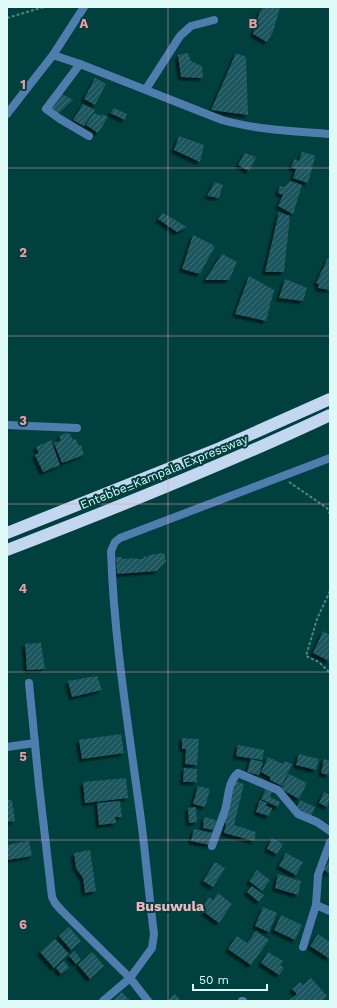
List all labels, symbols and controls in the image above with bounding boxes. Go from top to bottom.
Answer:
text: A [80,16,89,31]
text: B [249,16,258,31]
text: 1 [20,77,26,92]
text: 2 [19,245,27,260]
text: 3 [19,413,27,428]
street label: Entebbe–Kampala Expressway [78,432,251,512]
text: 4 [19,581,28,596]
text: 5 [19,749,27,764]
district label: Busuwula [136,898,205,914]
text: 6 [19,917,27,932]
scale bar [193,966,267,992]
text: 50 m [199,973,229,987]

